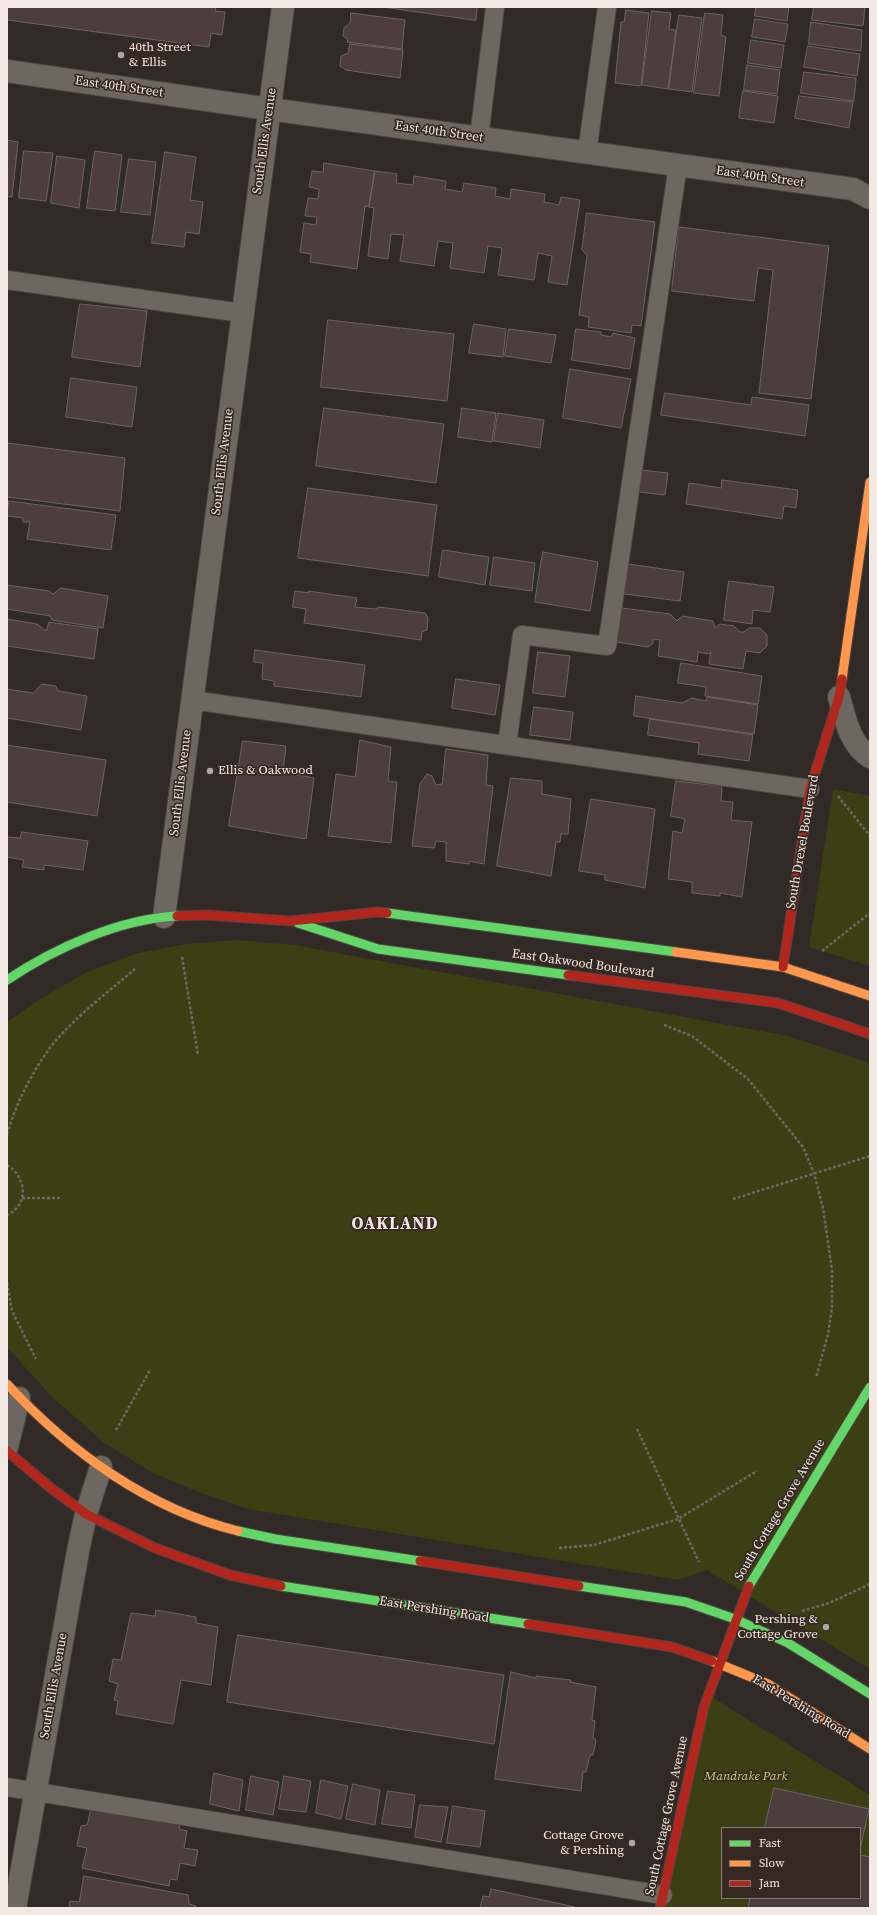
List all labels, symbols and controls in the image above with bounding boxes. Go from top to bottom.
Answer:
place label: 40th Street & Ellis [129,40,191,71]
marker: 40th Street & Ellis [116,50,126,60]
street label: East 40th Street [74,73,164,101]
street label: South Ellis Avenue [250,87,280,195]
street label: East 40th Street [394,118,484,146]
street label: East 40th Street [715,163,805,191]
street label: South Ellis Avenue [209,408,237,516]
street label: South Ellis Avenue [167,729,195,837]
place label: Ellis & Oakwood [218,763,313,779]
marker: Ellis & Oakwood [205,766,215,776]
street label: South Drexel Boulevard [783,774,823,910]
street label: East Oakwood Boulevard [511,946,655,982]
district label: OAKLAND [352,1215,438,1235]
street label: South Cottage Grove Avenue [731,1436,829,1584]
street label: East Pershing Road [378,1594,490,1626]
place label: Pershing & Cottage Grove [737,1612,818,1643]
marker: Pershing & Cottage Grove [821,1622,831,1632]
street label: South Ellis Avenue [37,1632,71,1740]
street label: East Pershing Road [749,1672,853,1742]
street label: South Cottage Grove Avenue [642,1735,692,1897]
park label: Mandrake Park [704,1769,788,1785]
legend [721,1827,861,1899]
place label: Cottage Grove & Pershing [543,1828,624,1859]
text: Fast [759,1835,781,1851]
marker: Cottage Grove & Pershing [627,1838,637,1848]
text: Slow [759,1855,784,1871]
text: Jam [759,1875,780,1891]

